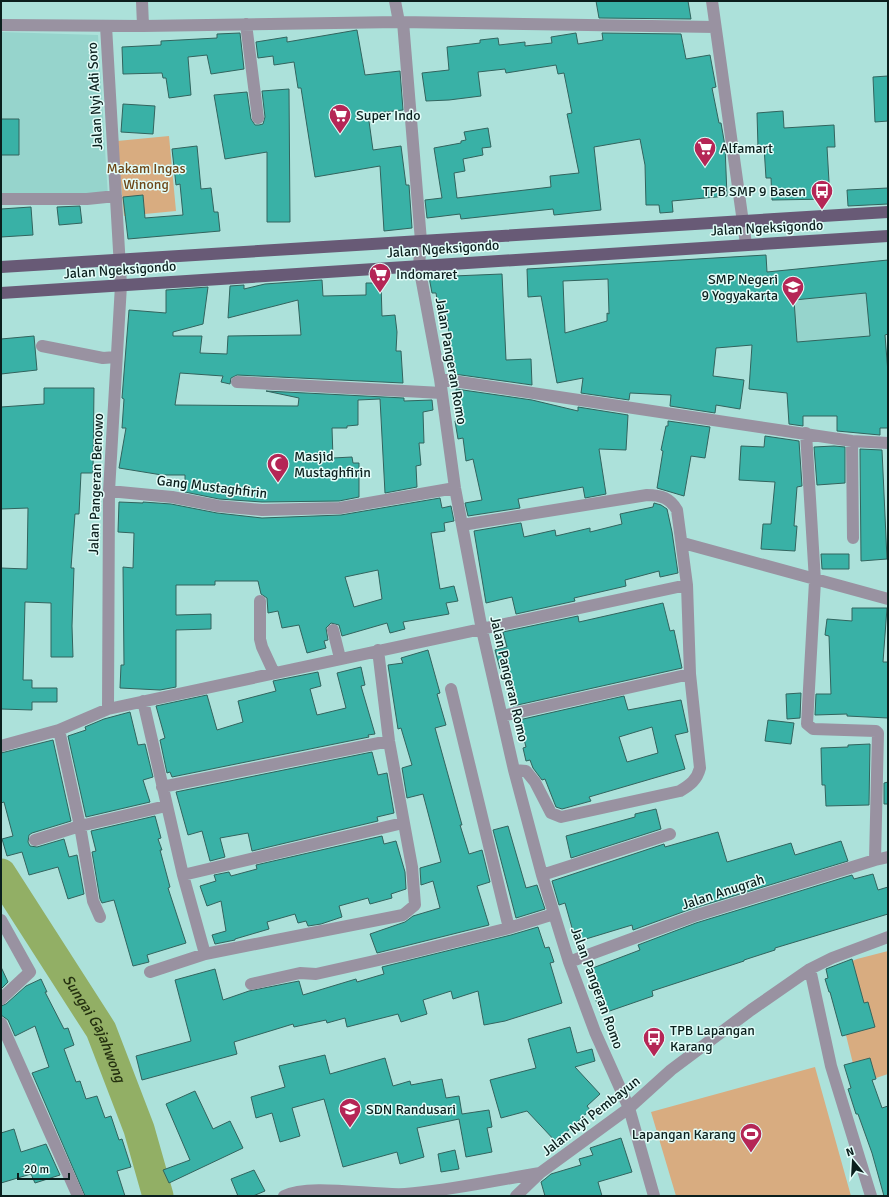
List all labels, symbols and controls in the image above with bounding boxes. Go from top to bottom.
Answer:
street label: Jalan Nyi Adi Soro [84,42,106,150]
supermarket icon: Super Indo [327,102,353,135]
place label: Super Indo [356,107,421,124]
supermarket icon: Alfamart [692,135,718,168]
place label: Alfamart [720,140,773,157]
park label: Makam Ingas Winong [106,160,186,193]
bus stop icon: TPB SMP 9 Basen [809,178,835,211]
place label: TPB SMP 9 Basen [703,183,806,200]
street label: Jalan Ngeksigondo [710,217,824,239]
street label: Jalan Ngeksigondo [386,237,500,261]
street label: Jalan Ngeksigondo [63,258,177,282]
supermarket icon: Indomaret [367,261,393,294]
place label: Indomaret [396,266,458,283]
place label: SMP Negeri 9 Yogyakarta [701,271,778,304]
school or university icon: SMP Negeri 9 Yogyakarta [780,274,806,307]
street label: Jalan Pangeran Romo [431,296,471,426]
street label: Jalan Pangeran Benowo [85,413,107,555]
place label: Masjid Mustaghfirin [294,448,371,481]
mosque icon: Masjid Mustaghfirin [265,451,291,484]
street label: Gang Mustaghfirin [156,472,268,502]
street label: Jalan Pangeran Romo [486,614,532,744]
street label: Jalan Anugrah [679,871,767,913]
street label: Jalan Pangeran Romo [567,925,627,1051]
water label: Sungai Gajahwong [59,971,130,1086]
place label: TPB Lapangan Karang [670,1022,755,1055]
bus stop icon: TPB Lapangan Karang [641,1025,667,1058]
street label: Jalan Nyi Pembayun [539,1072,643,1160]
school or university icon: SDN Randusari [337,1096,363,1129]
place label: SDN Randusari [366,1101,456,1118]
sports icon: Lapangan Karang [738,1121,764,1154]
place label: Lapangan Karang [632,1126,736,1143]
north arrow [833,1141,873,1181]
text: N [844,1145,856,1159]
scale bar [18,1155,69,1181]
text: 20 m [24,1162,49,1177]

